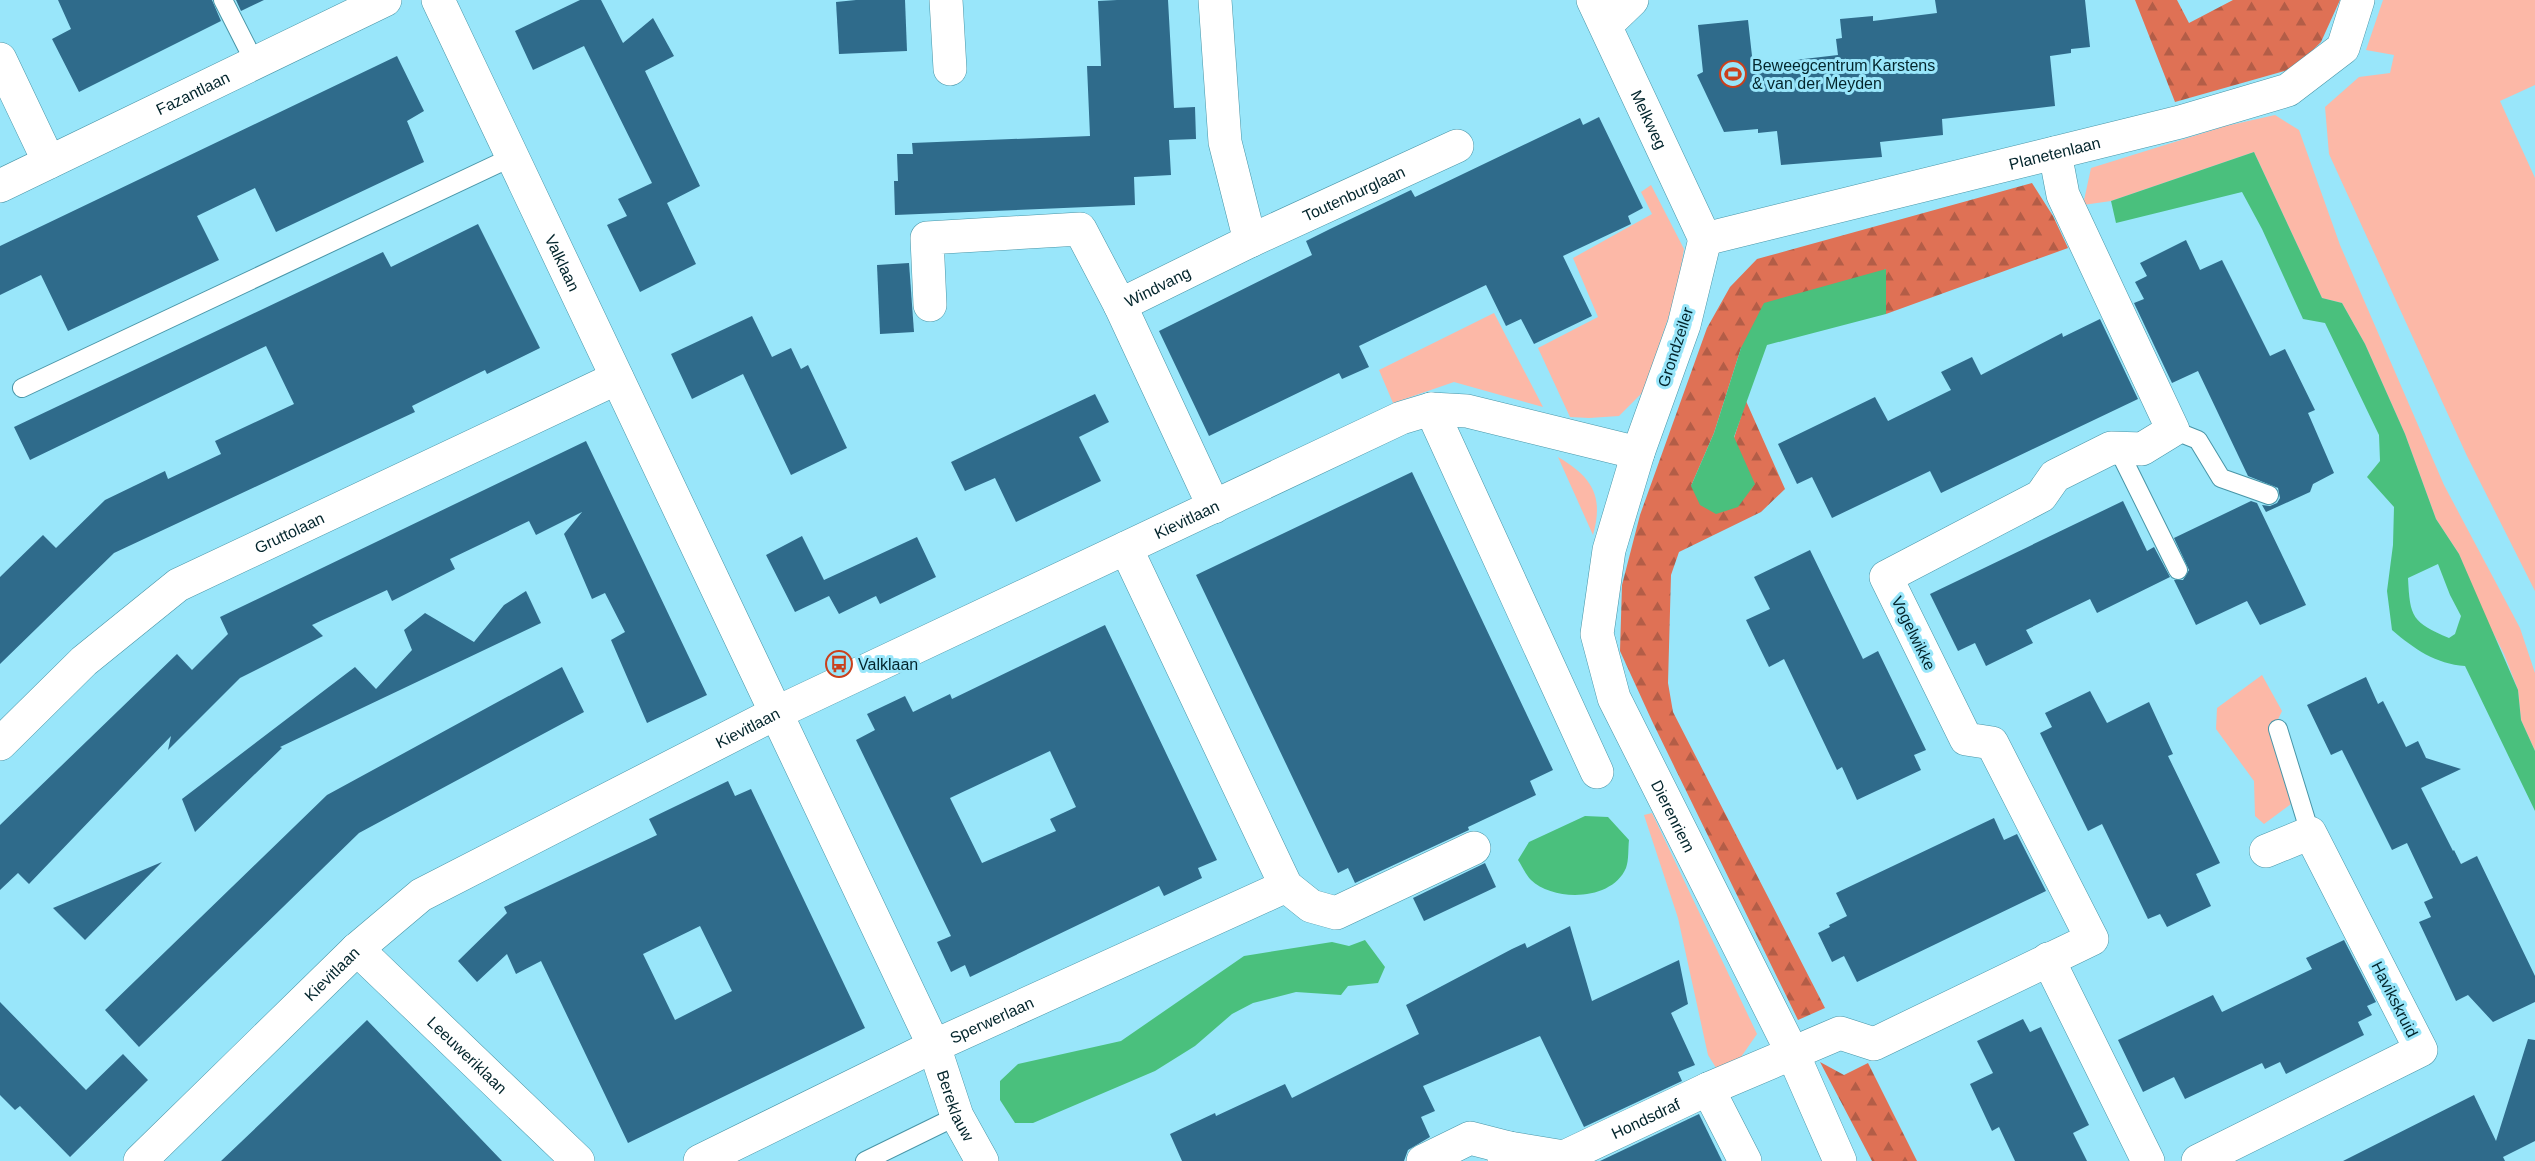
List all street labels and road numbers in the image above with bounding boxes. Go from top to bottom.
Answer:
street label: Fazantlaan [154,68,232,118]
street label: Melkweg [1627,88,1670,152]
street label: Planetenlaan [2007,134,2102,173]
street label: Toutenburglaan [1300,163,1408,225]
street label: Valklaan [542,232,583,294]
street label: Windvang [1122,264,1193,310]
street label: Grondzeiler [1655,305,1697,389]
street label: Kievitlaan [1152,497,1222,542]
street label: Gruttolaan [252,509,327,557]
street label: Vogelwikke [1888,594,1939,673]
street label: Kievitlaan [713,705,782,751]
street label: Dierenriem [1648,777,1698,855]
street label: Kievitlaan [301,944,363,1004]
street label: Havikskruid [2368,959,2421,1040]
street label: Sperwerlaan [947,994,1036,1047]
street label: Leeuweriklaan [424,1013,510,1097]
street label: Bereklauw [934,1068,977,1144]
street label: Hondsdraf [1609,1095,1683,1142]

